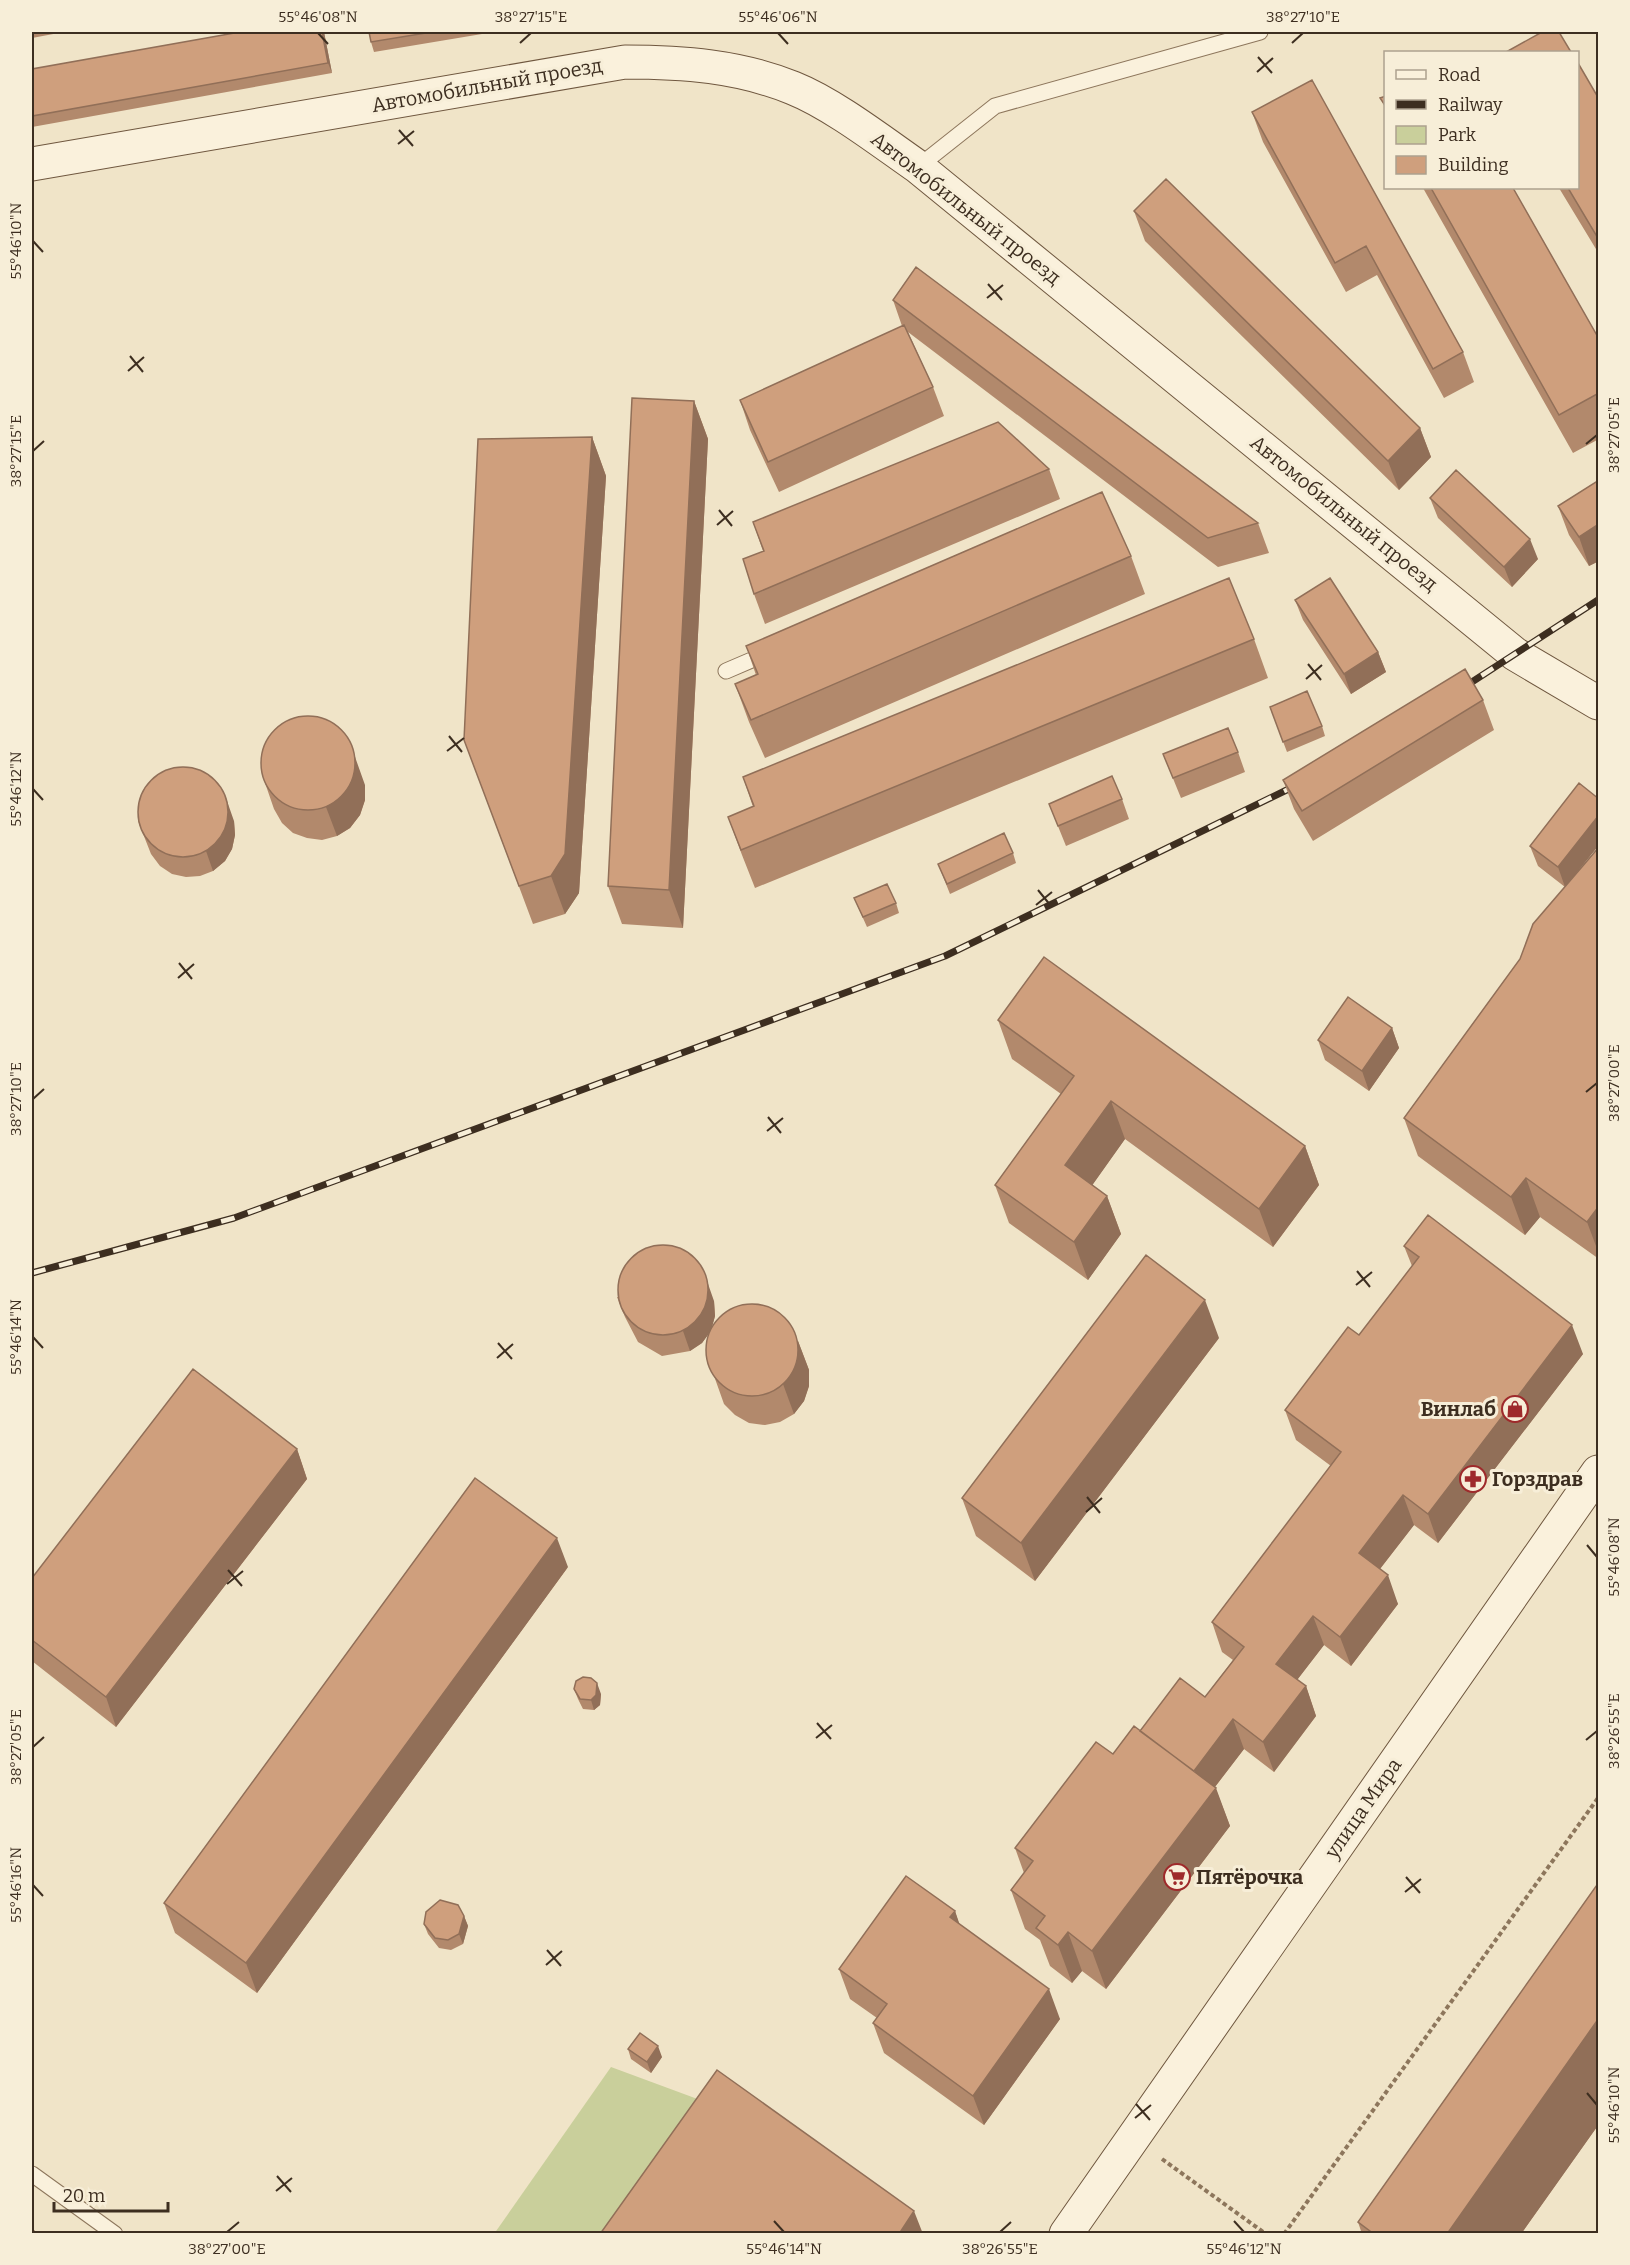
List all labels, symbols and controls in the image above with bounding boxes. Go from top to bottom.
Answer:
text: 55°46'08"N [278,8,358,26]
text: 38°27'15"E [495,8,567,26]
text: 55°46'06"N [738,8,818,26]
text: 38°27'10"E [1266,8,1340,26]
legend [1384,51,1579,189]
street label: Автомобильный проезд [370,53,604,117]
text: Road [1438,64,1481,86]
text: Railway [1438,94,1503,116]
text: Park [1438,124,1477,146]
street label: Автомобильный проезд [866,126,1066,290]
text: Building [1438,154,1509,176]
text: 55°46'10"N [7,202,25,279]
text: 38°27'05"E [1605,397,1623,473]
text: 38°27'15"E [7,415,25,487]
street label: Автомобильный проезд [1245,430,1443,596]
text: 55°46'12"N [7,751,25,827]
text: 38°27'00"E [1605,1044,1623,1122]
text: 38°27'10"E [7,1062,25,1136]
text: 55°46'14"N [7,1299,25,1375]
shop icon: Винлаб [1500,1394,1530,1424]
place label: Винлаб [1421,1397,1496,1421]
pharmacy icon: Горздрав [1458,1464,1488,1494]
place label: Горздрав [1492,1467,1583,1491]
text: 55°46'08"N [1605,1517,1623,1597]
text: 38°26'55"E [1605,1693,1623,1769]
text: 38°27'05"E [7,1709,25,1785]
street label: улица Мира [1319,1753,1406,1864]
text: 55°46'16"N [7,1847,25,1923]
supermarket icon: Пятёрочка [1162,1862,1192,1892]
place label: Пятёрочка [1196,1865,1303,1889]
text: 55°46'10"N [1605,2066,1623,2143]
scale bar [54,2175,168,2213]
text: 20 m [63,2185,105,2207]
text: 38°27'00"E [188,2240,266,2258]
text: 55°46'14"N [746,2240,822,2258]
text: 38°26'55"E [962,2240,1038,2258]
text: 55°46'12"N [1206,2240,1282,2258]

